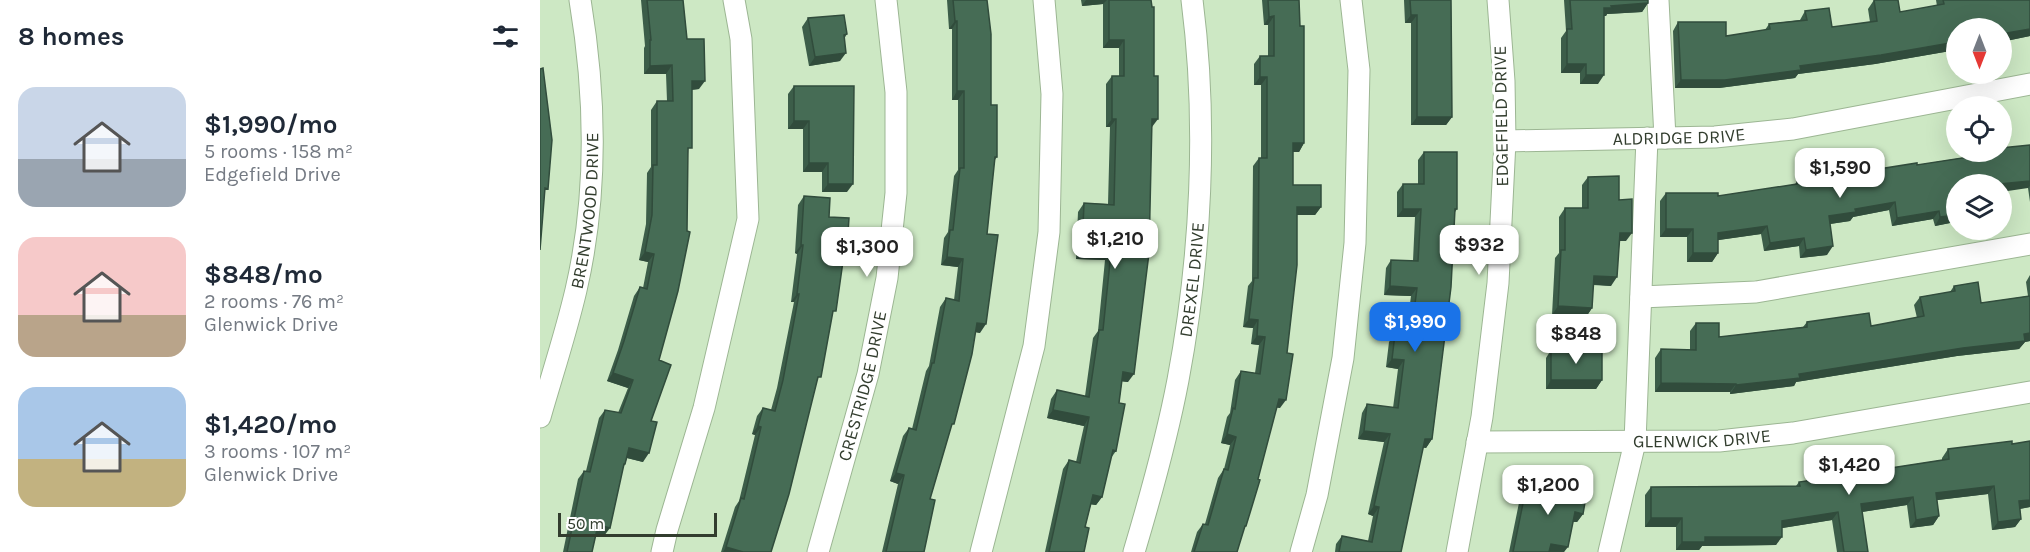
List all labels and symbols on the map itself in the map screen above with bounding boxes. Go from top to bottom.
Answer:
north arrow [1946,18,2012,84]
street label: EDGEFIELD DRIVE [1489,45,1513,187]
street label: ALDRIDGE DRIVE [1612,123,1746,150]
street label: BRENTWOOD DRIVE [566,132,603,291]
pin: $1,590 [1791,148,1889,199]
pin: $1,210 [1066,219,1164,270]
street label: DREXEL DRIVE [1174,221,1209,339]
pin: $932 [1443,225,1515,276]
pin: $1,300 [818,227,916,278]
pin: $1,990 [1366,302,1464,353]
street label: CRESTRIDGE DRIVE [833,309,891,464]
pin: $848 [1540,314,1612,365]
street label: GLENWICK DRIVE [1633,424,1772,452]
pin: $1,420 [1800,445,1898,496]
pin: $1,200 [1499,465,1597,516]
scale bar [558,510,717,538]

